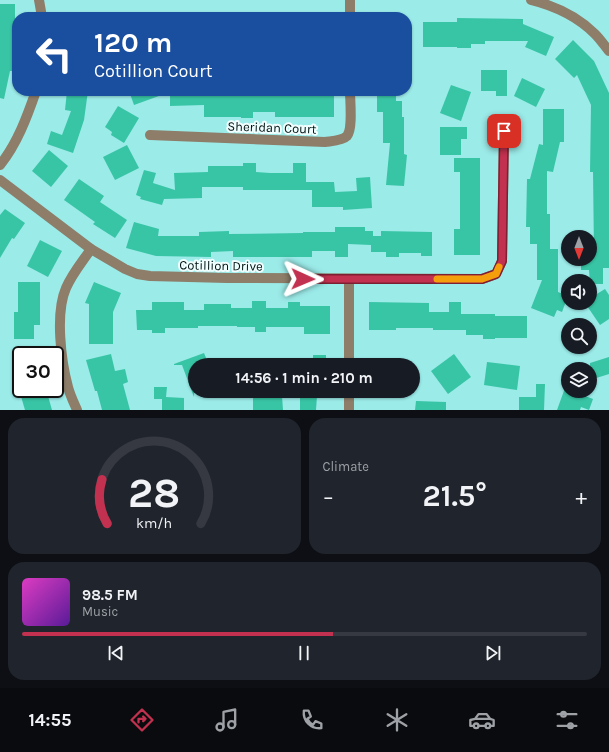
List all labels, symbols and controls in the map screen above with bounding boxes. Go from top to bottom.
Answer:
text: 120 m [94,26,172,59]
icon: left [28,28,80,80]
text: Cotillion Court [94,60,212,82]
pin [487,114,521,148]
street label: Sheridan Court [227,118,317,137]
icon: arrive [493,120,515,142]
north arrow [561,230,597,266]
map controls [561,230,597,398]
street label: Cotillion Drive [179,257,263,274]
position arrow [282,258,324,300]
button: sound [561,274,597,310]
button: search [561,318,597,354]
speed limit sign: 30 [12,346,64,398]
button: layers [561,362,597,398]
text: 14:56 · 1 min · 210 m [235,369,373,387]
text: Climate [323,459,369,474]
text: 28 [128,469,180,517]
text: 21.5° [423,478,487,514]
text: − [323,484,334,510]
text: + [575,484,587,510]
text: km/h [136,515,172,532]
text: 98.5 FM [82,586,138,604]
text: Music [82,604,118,619]
icon: previous [105,642,127,664]
icon: pause [293,642,315,664]
icon: next [482,642,504,664]
icon: directions [128,706,156,734]
icon: music [213,706,241,734]
icon: phone [298,706,326,734]
icon: climate [383,706,411,734]
icon: car [468,706,496,734]
icon: filters [553,706,581,734]
text: 14:55 [28,709,71,731]

